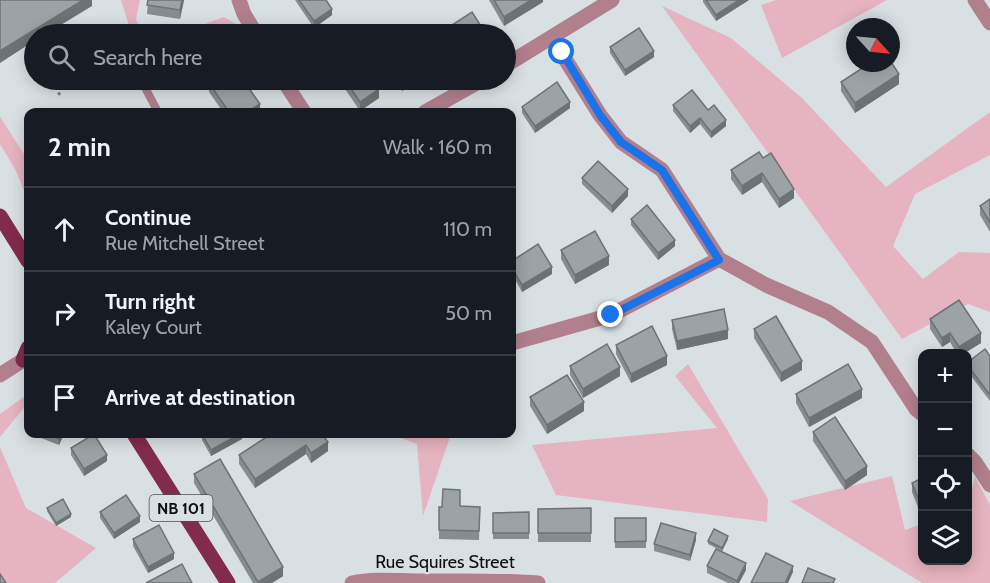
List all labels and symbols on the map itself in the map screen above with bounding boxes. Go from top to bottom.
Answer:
north arrow [846,18,900,72]
route start [548,38,574,64]
route end [597,301,623,327]
road number: NB 101 [150,495,213,521]
street label: Rue Squires Street [375,551,515,573]

